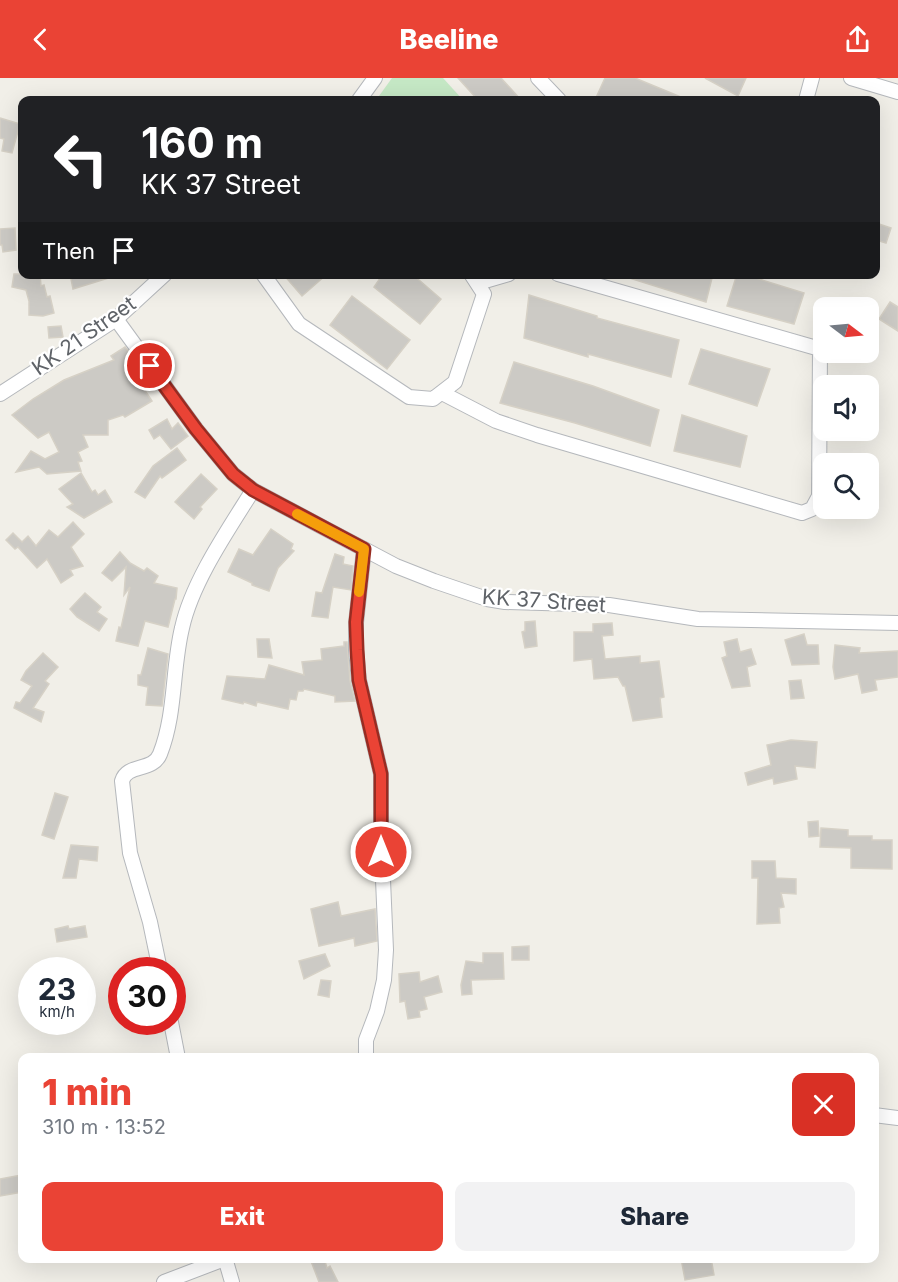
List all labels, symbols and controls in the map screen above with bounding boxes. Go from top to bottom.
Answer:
icon: back [24,23,57,56]
text: Beeline [399,23,499,56]
icon: share [841,23,874,56]
text: 160 m [141,117,263,168]
icon: left [42,120,120,198]
text: KK 37 Street [141,168,301,201]
icon: arrive [107,234,140,267]
text: Then [42,238,95,264]
street label: KK 21 Street [27,291,140,380]
north arrow [813,297,879,363]
map controls [813,297,879,519]
pin [124,340,175,391]
icon: arrive [133,349,166,382]
button: sound [813,375,879,441]
button: search [813,453,879,519]
street label: KK 37 Street [481,584,607,617]
position arrow [349,820,413,884]
speed limit sign: 30 [108,957,186,1035]
text: 23 [38,971,76,1007]
text: km/h [39,1002,75,1021]
text: 1 min [42,1070,132,1114]
button: close [792,1073,855,1136]
text: 310 m · 13:52 [42,1115,166,1139]
button: Exit [42,1182,443,1251]
button: Share [455,1182,855,1251]

